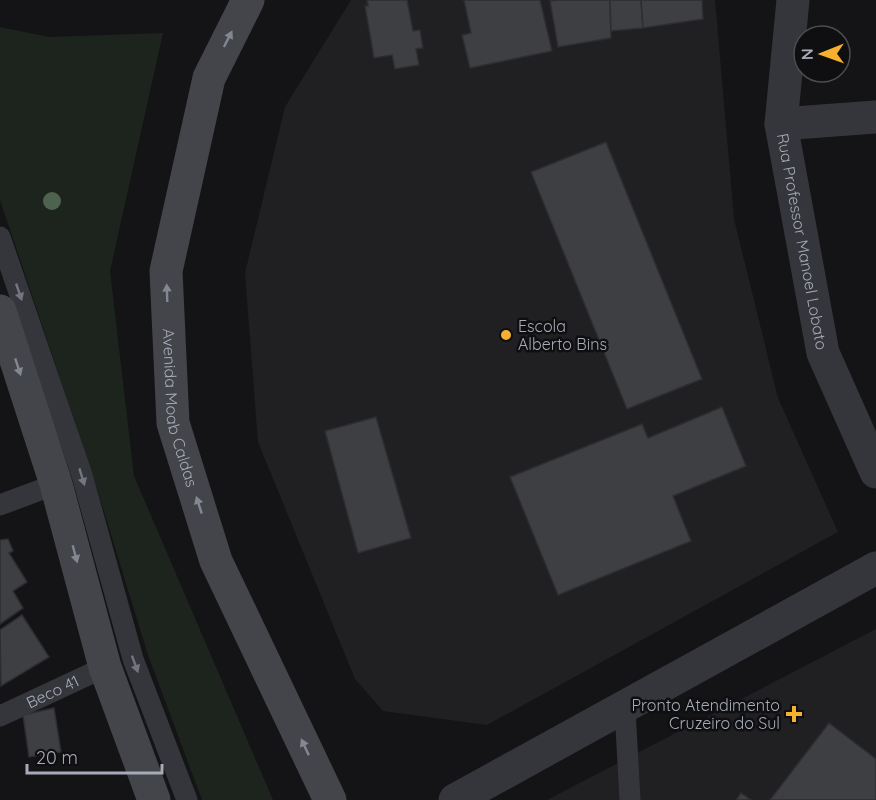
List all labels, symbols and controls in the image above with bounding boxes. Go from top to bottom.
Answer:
north arrow [792,24,852,84]
one-way arrow [223,30,233,47]
text: N [797,48,817,60]
street label: Rua Professor Manoel Lobato [773,132,832,351]
one-way arrow [15,283,24,301]
one-way arrow [163,284,172,303]
place label: Escola Alberto Bins [518,316,607,354]
street label: Avenida Moab Caldas [159,328,202,489]
marker: Escola Alberto Bins [499,328,513,342]
one-way arrow [14,358,23,376]
one-way arrow [78,468,87,486]
one-way arrow [193,496,203,514]
one-way arrow [70,544,80,563]
one-way arrow [131,655,141,673]
street label: Beco 41 [23,671,82,712]
place label: Pronto Atendimento Cruzeiro do Sul [631,695,780,733]
marker: Pronto Atendimento Cruzeiro do Sul [785,705,803,723]
scale bar [27,737,162,775]
one-way arrow [300,739,309,756]
text: 20 m [36,746,78,769]

